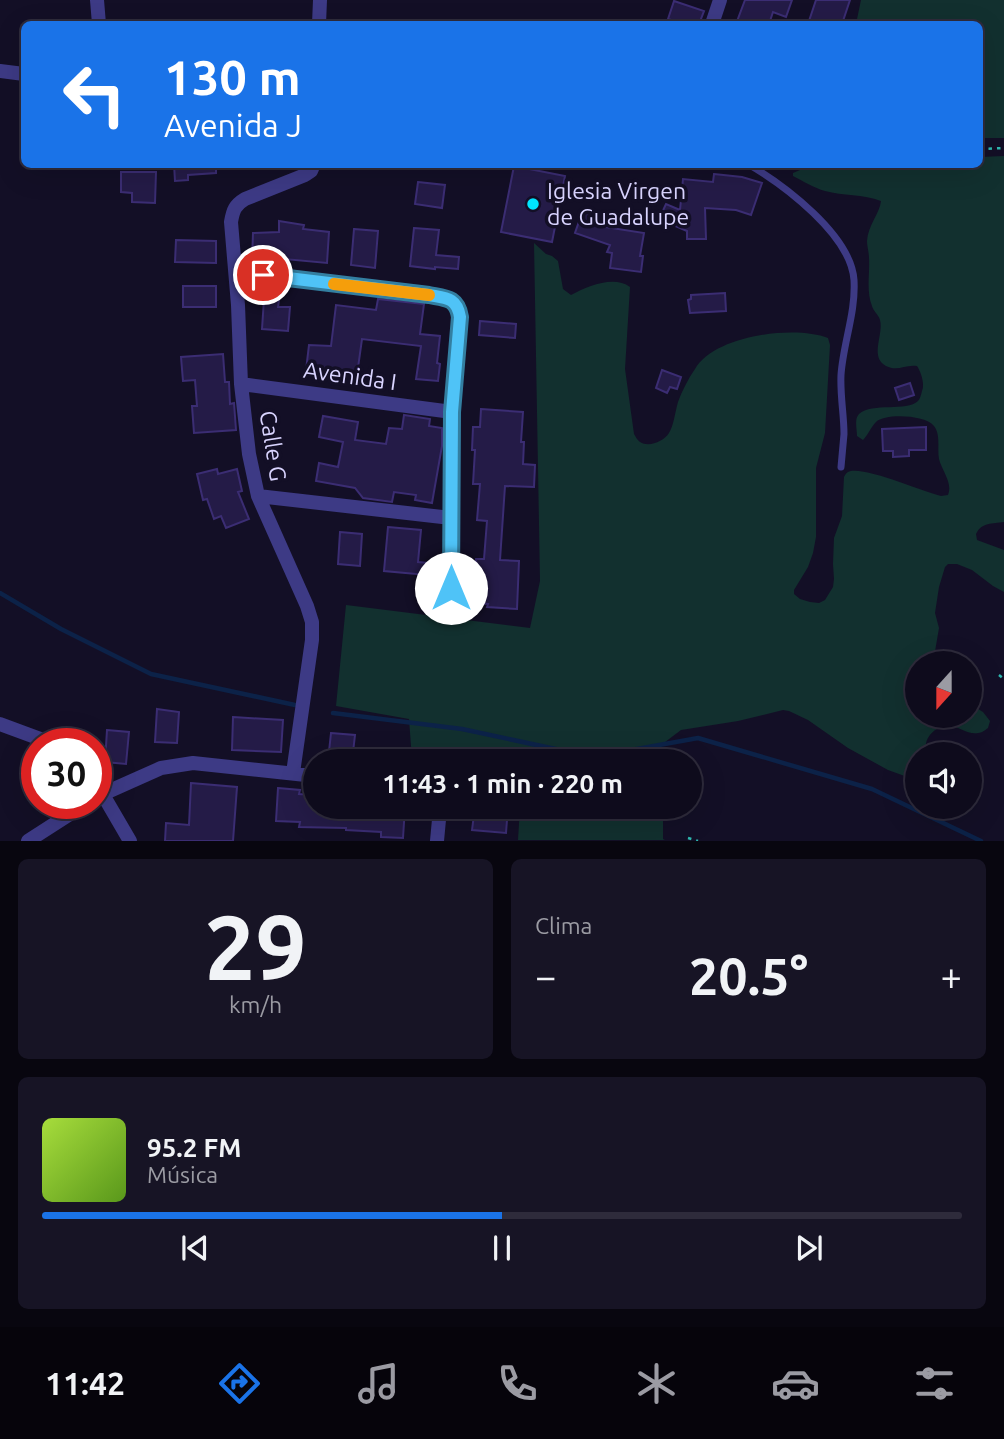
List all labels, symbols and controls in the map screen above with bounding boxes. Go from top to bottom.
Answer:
icon: left [49,49,140,140]
text: 130 m [164,49,301,104]
text: Avenida J [164,107,302,143]
place label: Iglesia Virgen de Guadalupe [547,178,689,229]
marker: Iglesia Virgen de Guadalupe [525,196,541,212]
pin [233,245,293,305]
icon: arrive [244,256,282,294]
street label: Avenida I [302,357,398,394]
street label: Calle G [256,409,291,483]
position arrow [414,551,488,625]
north arrow [905,651,982,728]
map controls [905,651,982,819]
speed limit sign: 30 [21,728,112,819]
button: sound [905,742,982,819]
text: 11:43 · 1 min · 220 m [382,769,623,798]
text: 29 [204,895,307,997]
text: Clima [535,913,592,938]
text: 20.5° [689,947,808,1005]
text: − [535,955,556,997]
text: + [941,955,962,997]
text: km/h [229,992,282,1017]
text: 95.2 FM [147,1133,241,1162]
text: Música [147,1162,218,1187]
icon: previous [176,1229,214,1267]
icon: pause [483,1229,521,1267]
icon: next [790,1229,828,1267]
icon: directions [215,1359,264,1408]
icon: music [354,1359,403,1408]
icon: phone [493,1359,542,1408]
icon: climate [632,1359,681,1408]
icon: car [771,1359,820,1408]
icon: filters [910,1359,959,1408]
text: 11:42 [45,1365,125,1401]

